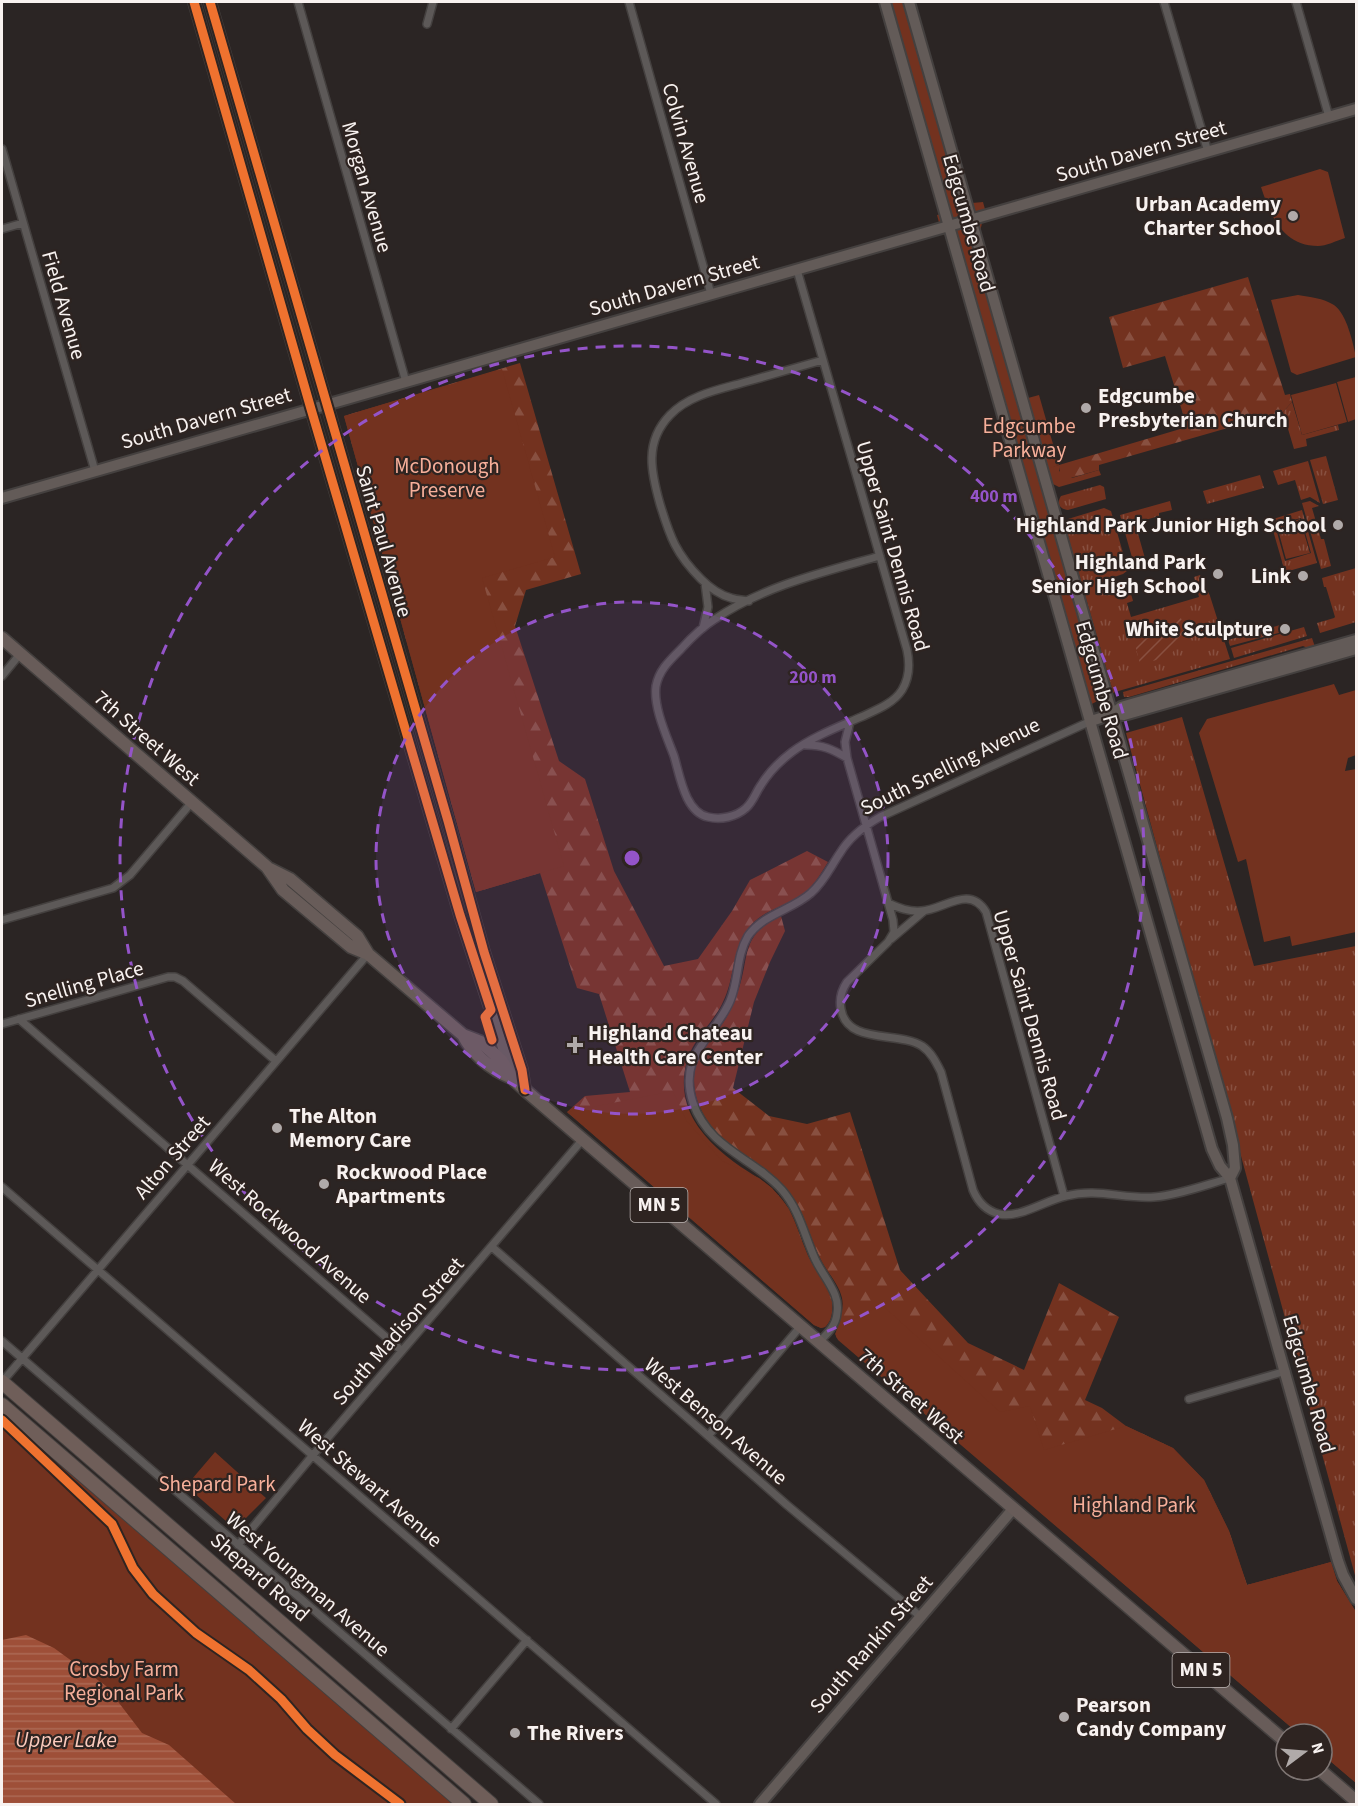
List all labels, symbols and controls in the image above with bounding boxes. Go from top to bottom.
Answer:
street label: Colvin Avenue [654,79,718,207]
street label: South Davern Street [1052,112,1230,190]
street label: Morgan Avenue [334,118,400,256]
street label: Edgcumbe Road [935,150,1003,296]
place label: Urban Academy Charter School [1135,189,1281,243]
marker: Urban Academy Charter School [1286,209,1300,223]
street label: South Davern Street [585,246,763,324]
street label: Field Avenue [34,247,94,363]
street label: South Davern Street [117,379,295,457]
place label: Edgcumbe Presbyterian Church [1098,381,1288,435]
marker: Edgcumbe Presbyterian Church [1079,401,1093,415]
park label: Edgcumbe Parkway [982,411,1076,465]
street label: Upper Saint Dennis Road [849,437,937,655]
park label: McDonough Preserve [394,451,500,505]
street label: Saint Paul Avenue [348,461,420,621]
text: 400 m [970,484,1018,509]
place label: Highland Park Junior High School [1016,510,1326,540]
marker: Highland Park Junior High School [1331,518,1345,532]
place label: Highland Park Senior High School [1031,547,1206,601]
place label: Link [1251,561,1291,591]
marker: Highland Park Senior High School [1211,567,1225,581]
marker: Link [1296,569,1310,583]
place label: White Sculpture [1125,614,1273,644]
street label: Edgcumbe Road [1068,617,1136,763]
marker: White Sculpture [1278,622,1292,636]
text: 200 m [789,665,837,690]
street label: 7th Street West [87,683,207,793]
street label: South Snelling Avenue [855,709,1045,823]
centre of rings [622,848,642,868]
street label: Upper Saint Dennis Road [986,906,1074,1124]
street label: Snelling Place [21,953,147,1015]
place label: Highland Chateau Health Care Center [588,1018,763,1072]
marker: Highland Chateau Health Care Center [566,1036,584,1054]
place label: The Alton Memory Care [289,1101,412,1155]
street label: Alton Street [127,1108,217,1206]
marker: The Alton Memory Care [270,1121,284,1135]
street label: West Rockwood Avenue [202,1151,378,1311]
place label: Rockwood Place Apartments [335,1157,487,1211]
marker: Rockwood Place Apartments [317,1177,331,1191]
road number: MN 5 [630,1188,688,1222]
street label: South Madison Street [325,1250,471,1412]
street label: Edgcumbe Road [1275,1311,1343,1457]
street label: 7th Street West [851,1341,971,1451]
street label: West Benson Avenue [638,1350,794,1492]
street label: West Stewart Avenue [291,1412,449,1554]
park label: Shepard Park [158,1469,276,1499]
park label: Highland Park [1072,1490,1196,1520]
street label: West Youngman Avenue [219,1504,397,1664]
street label: Shepard Road [204,1525,316,1629]
street label: South Rankin Street [802,1568,940,1720]
road number: MN 5 [1172,1653,1230,1687]
park label: Crosby Farm Regional Park [64,1654,185,1708]
place label: Pearson Candy Company [1076,1690,1226,1744]
marker: Pearson Candy Company [1057,1710,1071,1724]
place label: The Rivers [527,1718,624,1748]
north arrow [1274,1722,1334,1782]
water label: Upper Lake [15,1724,117,1756]
marker: The Rivers [508,1726,522,1740]
text: N [1305,1740,1329,1756]

